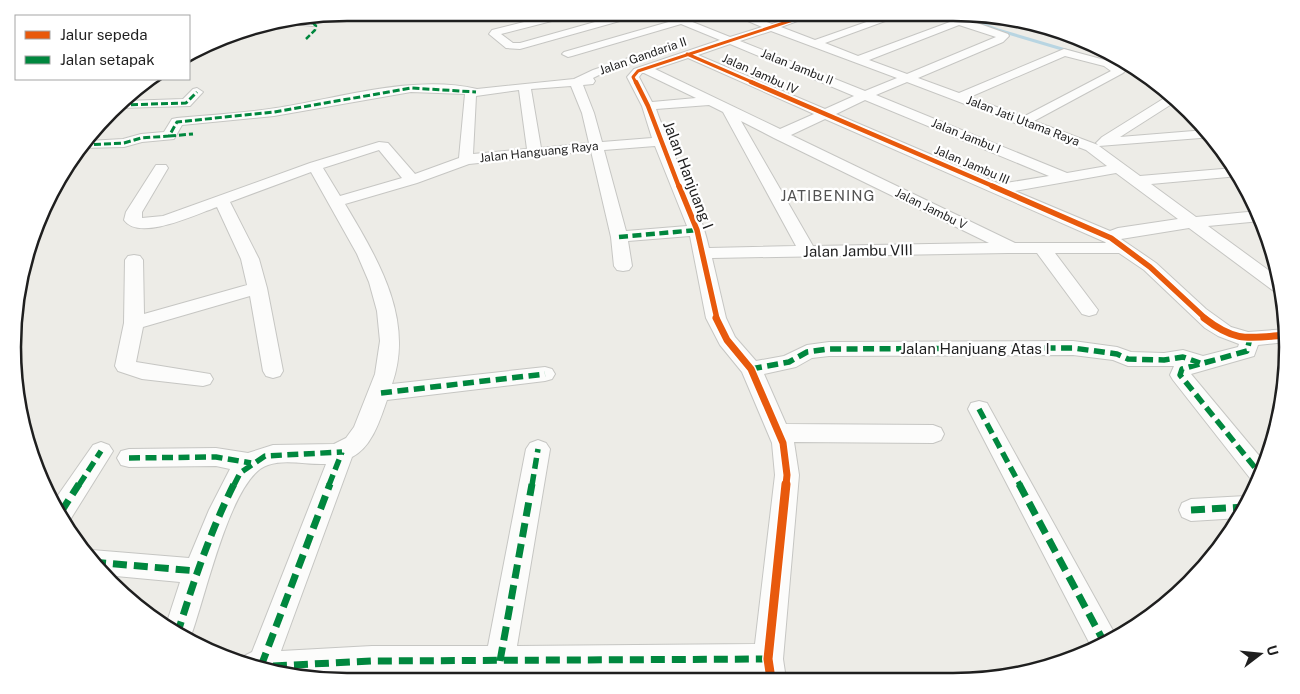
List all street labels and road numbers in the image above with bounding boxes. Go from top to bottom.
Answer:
street label: Jalan Gandaria II [597,34,689,78]
street label: Jalan Jambu II [759,46,835,88]
street label: Jalan Jambu IV [720,51,800,97]
street label: Jalan Jati Utama Raya [964,93,1082,149]
street label: Jalan Jambu I [929,116,1003,156]
street label: Jalan Hanjuang I [660,118,717,231]
street label: Jalan Hanguang Raya [479,139,599,165]
street label: Jalan Jambu III [932,143,1012,187]
street label: Jalan Jambu V [893,186,969,232]
street label: Jalan Jambu VIII [803,241,913,260]
street label: Jalan Hanjuang Atas I [900,340,1050,357]

